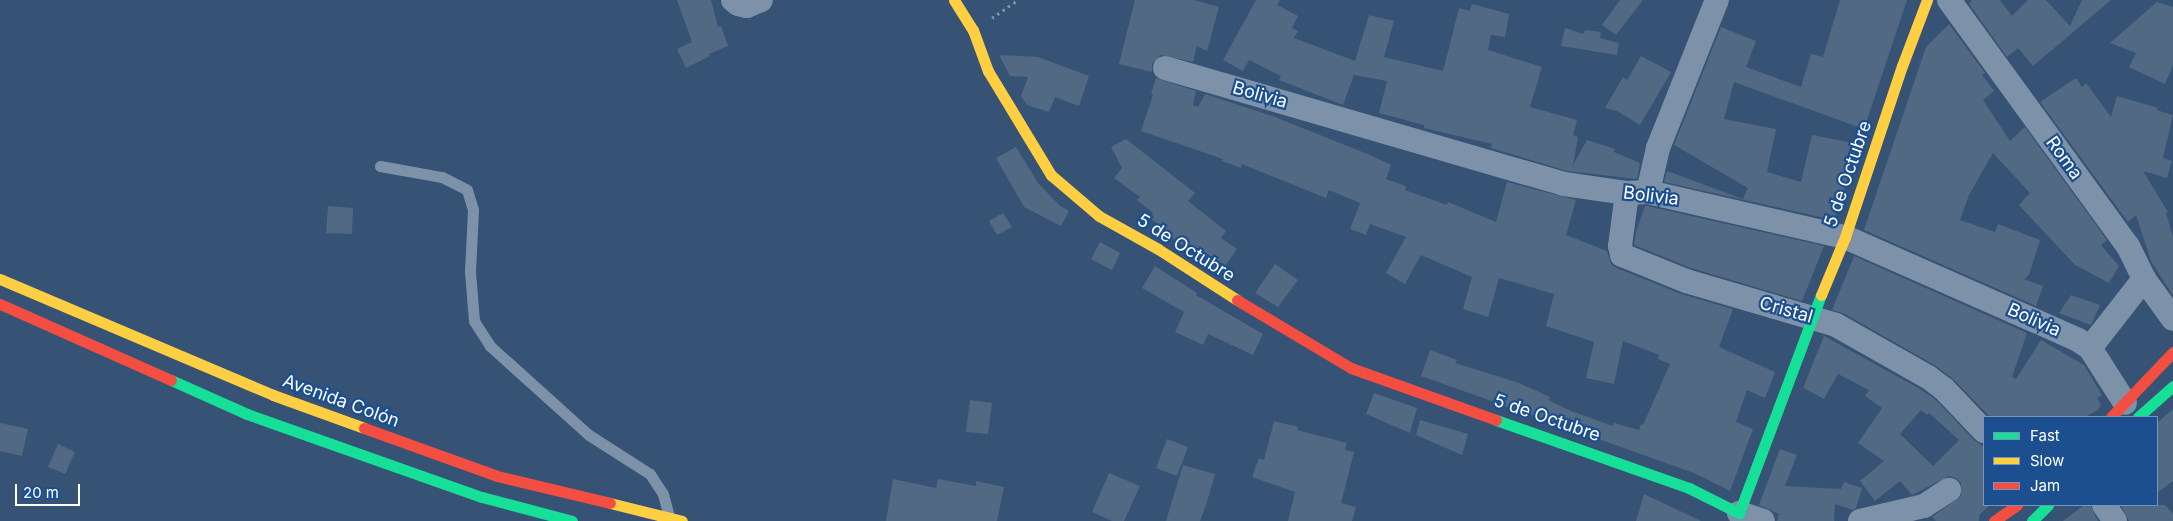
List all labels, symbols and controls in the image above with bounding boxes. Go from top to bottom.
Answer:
street label: Bolivia [1230,77,1290,113]
street label: 5 de Octubre [1820,118,1876,230]
street label: Roma [2041,132,2087,184]
street label: Bolivia [1622,182,1680,210]
street label: 5 de Octubre [1133,209,1239,287]
street label: Cristal [1757,292,1815,328]
street label: Bolivia [2004,299,2064,341]
street label: Avenida Colón [280,370,402,432]
street label: 5 de Octubre [1491,390,1603,446]
legend [1983,416,2158,506]
text: Fast [2030,426,2060,445]
text: Slow [2030,451,2064,470]
scale bar [18,474,82,506]
text: Jam [2030,476,2060,495]
text: 20 m [23,483,59,502]

